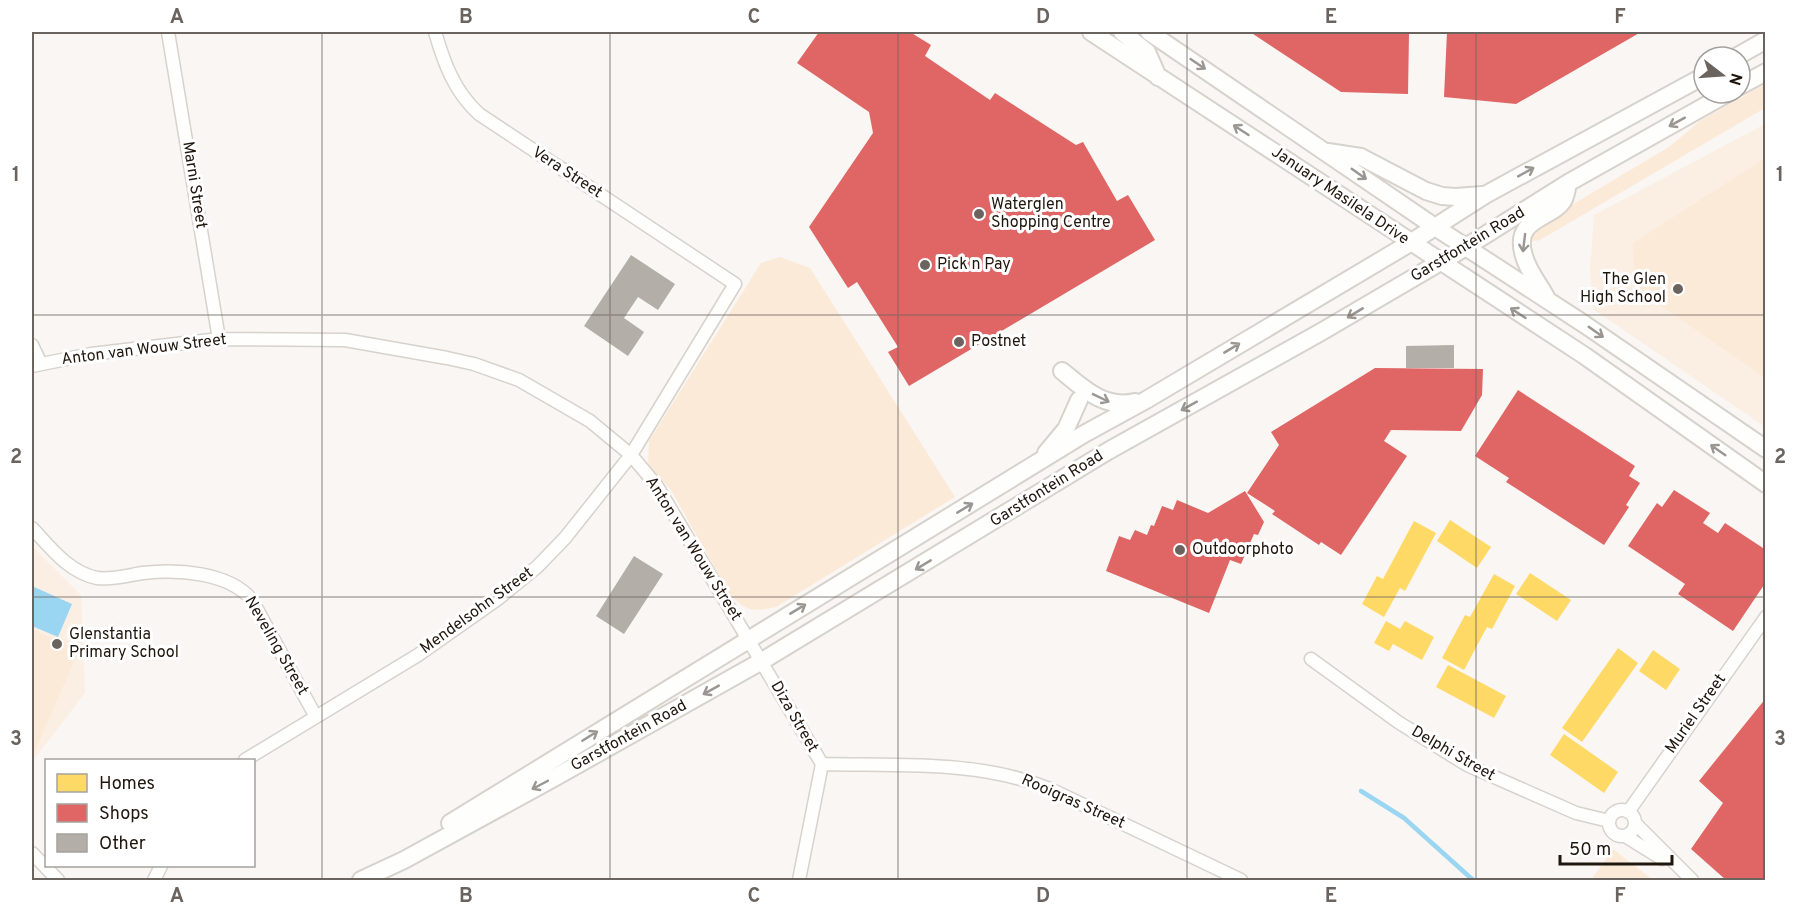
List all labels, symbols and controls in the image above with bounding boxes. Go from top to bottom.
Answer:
text: A [170,5,184,31]
text: B [459,5,473,31]
text: C [748,5,760,31]
text: D [1036,5,1050,31]
text: E [1325,5,1337,31]
text: F [1614,5,1626,31]
north arrow [1692,45,1752,105]
one-way arrow [1189,58,1206,70]
text: N [1723,70,1746,87]
one-way arrow [1669,117,1687,128]
one-way arrow [1233,123,1250,135]
street label: Marni Street [177,140,211,230]
street label: January Masilela Drive [1267,142,1413,250]
street label: Vera Street [528,143,606,203]
text: 1 [12,163,20,189]
text: 1 [1776,163,1784,189]
one-way arrow [1516,166,1534,177]
one-way arrow [1350,168,1367,180]
place label: Waterglen Shopping Centre [991,195,1111,233]
street label: Garstfontein Road [1407,203,1529,287]
marker: Waterglen Shopping Centre [972,207,986,221]
one-way arrow [1518,233,1529,252]
place label: Pick n Pay [937,255,1011,275]
marker: Pick n Pay [918,258,932,272]
place label: The Glen High School [1580,270,1666,308]
marker: The Glen High School [1671,282,1685,296]
one-way arrow [1347,307,1364,319]
one-way arrow [1510,307,1527,319]
one-way arrow [1588,326,1604,338]
street label: Anton van Wouw Street [60,330,228,370]
place label: Postnet [971,332,1026,352]
marker: Postnet [952,335,966,349]
one-way arrow [1223,342,1240,354]
one-way arrow [1091,393,1109,405]
one-way arrow [1181,400,1198,412]
one-way arrow [1710,444,1726,456]
text: 2 [10,445,22,471]
text: 2 [1774,445,1786,471]
street label: Garstfontein Road [987,446,1107,532]
street label: Anton van Wouw Street [640,473,746,625]
one-way arrow [956,501,973,513]
place label: Outdoorphoto [1192,540,1294,560]
marker: Outdoorphoto [1173,543,1187,557]
one-way arrow [915,559,932,571]
street label: Mendelsohn Street [417,563,537,659]
street label: Neveling Street [240,593,312,699]
one-way arrow [789,602,806,614]
place label: Glenstantia Primary School [69,625,179,663]
marker: Glenstantia Primary School [50,637,64,651]
street label: Muriel Street [1661,670,1731,758]
street label: Diza Street [766,678,822,756]
one-way arrow [702,685,720,696]
street label: Garstfontein Road [567,696,691,776]
street label: Delphi Street [1408,722,1498,786]
text: 3 [10,727,22,753]
text: 3 [1774,727,1786,753]
one-way arrow [581,729,598,741]
legend [45,759,255,867]
street label: Rooigras Street [1018,770,1128,834]
text: Homes [99,773,155,796]
one-way arrow [532,780,550,791]
text: Shops [99,803,149,826]
scale bar [1560,828,1672,866]
text: Other [99,833,146,856]
text: 50 m [1569,839,1611,862]
text: A [170,884,184,910]
text: B [459,884,473,910]
text: C [748,884,760,910]
text: D [1036,884,1050,910]
text: E [1325,884,1337,910]
text: F [1614,884,1626,910]

